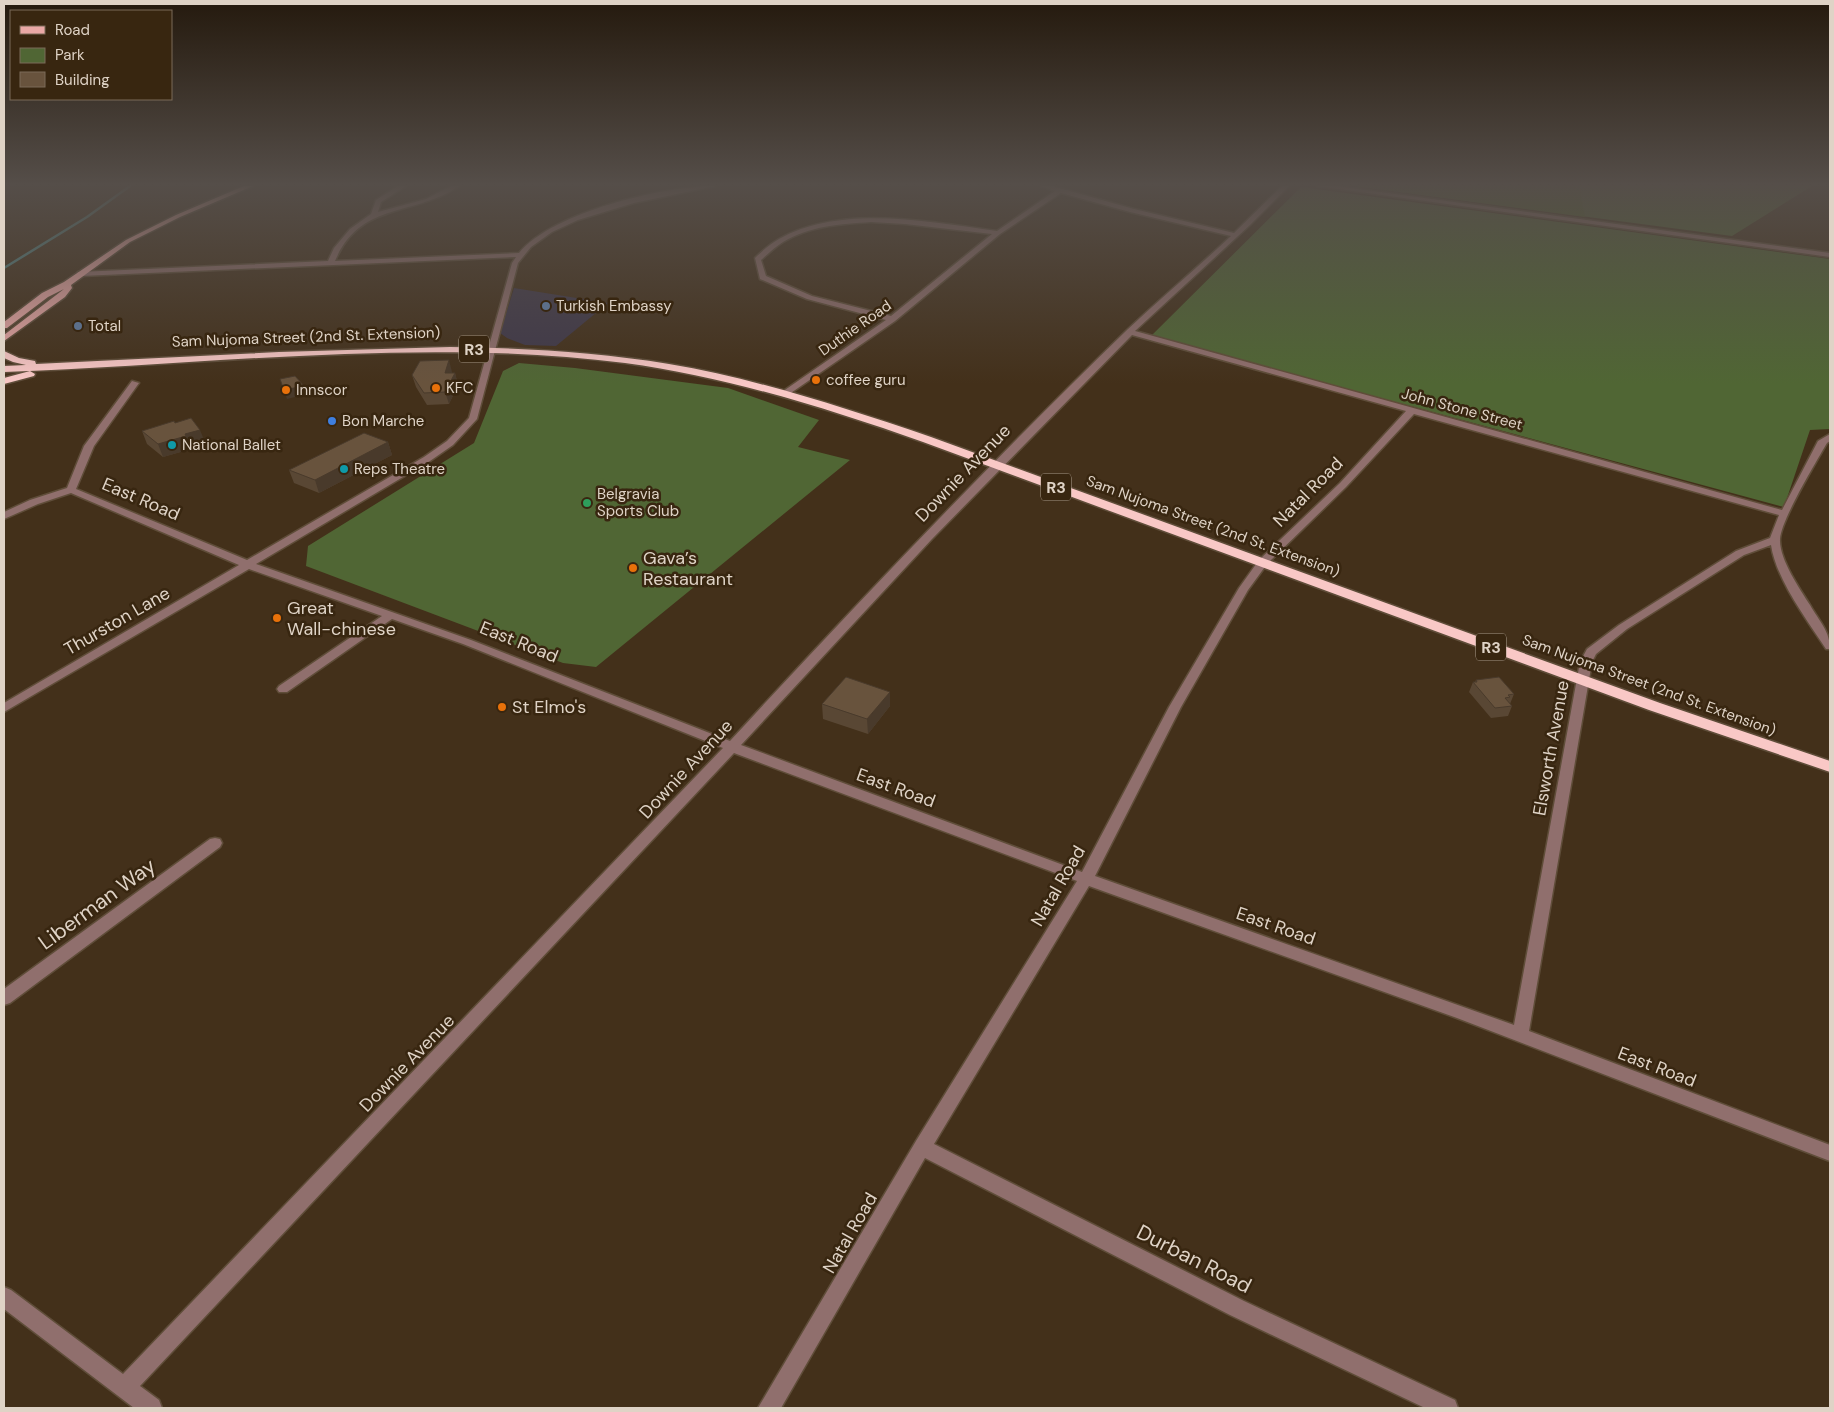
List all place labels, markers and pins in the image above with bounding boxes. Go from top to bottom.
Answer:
place label: Turkish Embassy [556,296,672,316]
marker: Turkish Embassy [540,300,552,312]
place label: Total [88,316,121,336]
marker: Total [72,320,84,332]
place label: coffee guru [826,370,906,390]
marker: coffee guru [810,374,822,386]
place label: KFC [446,378,474,398]
place label: Innscor [296,380,348,400]
marker: KFC [430,382,442,394]
marker: Innscor [280,384,292,396]
place label: Bon Marche [342,411,424,431]
marker: Bon Marche [326,415,338,427]
place label: National Ballet [182,435,281,455]
marker: National Ballet [166,439,178,451]
place label: Reps Theatre [354,459,445,479]
marker: Reps Theatre [338,463,350,475]
place label: Belgravia Sports Club [597,484,679,521]
marker: Belgravia Sports Club [581,497,593,509]
place label: Gava’s Restaurant [643,546,733,591]
marker: Gava’s Restaurant [627,562,639,574]
place label: Great Wall-chinese [287,596,396,641]
marker: Great Wall-chinese [271,612,283,624]
place label: St Elmo's [512,695,586,719]
marker: St Elmo's [496,701,508,713]

